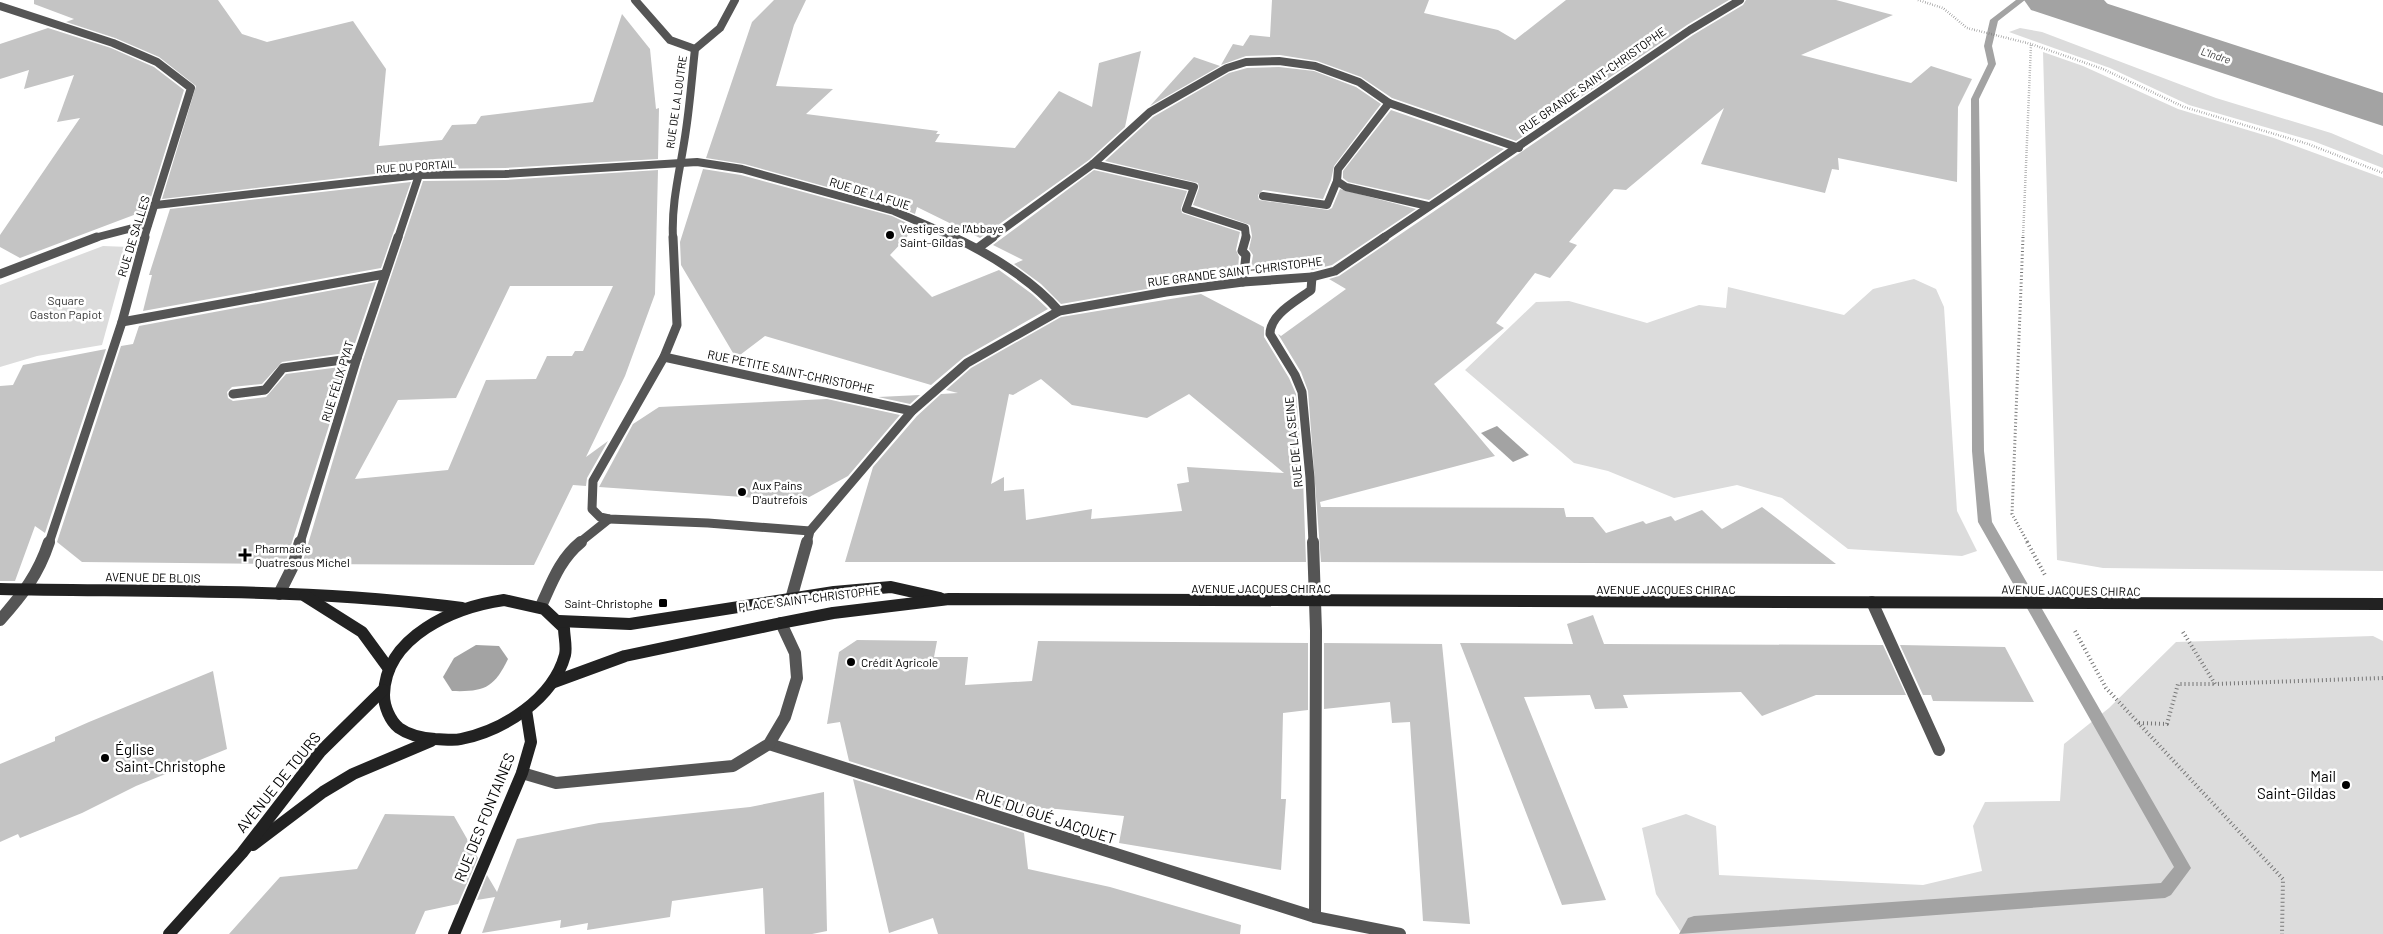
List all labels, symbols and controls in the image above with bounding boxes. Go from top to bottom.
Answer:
street label: RUE GRANDE SAINT-CHRISTOPHE [1516,24,1668,136]
water label: L'Indre [2199,44,2233,66]
street label: RUE DE LA LOUTRE [663,54,689,149]
street label: RUE DU PORTAIL [375,157,457,175]
street label: RUE DE LA FUIE [828,174,912,212]
street label: RUE DE SALLES [114,194,152,278]
place label: Vestiges de l'Abbaye Saint-Gildas [900,221,1004,249]
marker: Vestiges de l'Abbaye Saint-Gildas [884,229,896,241]
street label: RUE GRANDE SAINT-CHRISTOPHE [1146,253,1324,289]
park label: Square Gaston Papiot [30,293,102,321]
street label: RUE FÉLIX PYAT [318,338,356,423]
street label: RUE PETITE SAINT-CHRISTOPHE [706,346,876,396]
street label: RUE DE LA SEINE [1281,396,1305,488]
place label: Aux Pains D'autrefois [752,478,808,506]
marker: Aux Pains D'autrefois [736,486,748,498]
place label: Pharmacie Quatresous Michel [255,541,350,569]
marker: Pharmacie Quatresous Michel [239,549,251,561]
street label: AVENUE DE BLOIS [105,569,201,585]
street label: AVENUE JACQUES CHIRAC [1191,581,1331,595]
street label: PLACE SAINT-CHRISTOPHE [737,582,881,614]
street label: AVENUE JACQUES CHIRAC [1596,582,1736,596]
street label: AVENUE JACQUES CHIRAC [2001,582,2141,598]
place label: Saint-Christophe [564,596,653,610]
marker: Saint-Christophe [657,597,669,609]
place label: Crédit Agricole [861,655,938,669]
marker: Crédit Agricole [845,656,857,668]
street label: AVENUE DE TOURS [232,728,324,836]
place label: Église Saint-Christophe [115,740,226,775]
street label: RUE DES FONTAINES [450,750,518,884]
marker: Église Saint-Christophe [99,752,111,764]
place label: Mail Saint-Gildas [2257,767,2336,802]
marker: Mail Saint-Gildas [2340,779,2352,791]
street label: RUE DU GUÉ JACQUET [974,785,1118,847]

